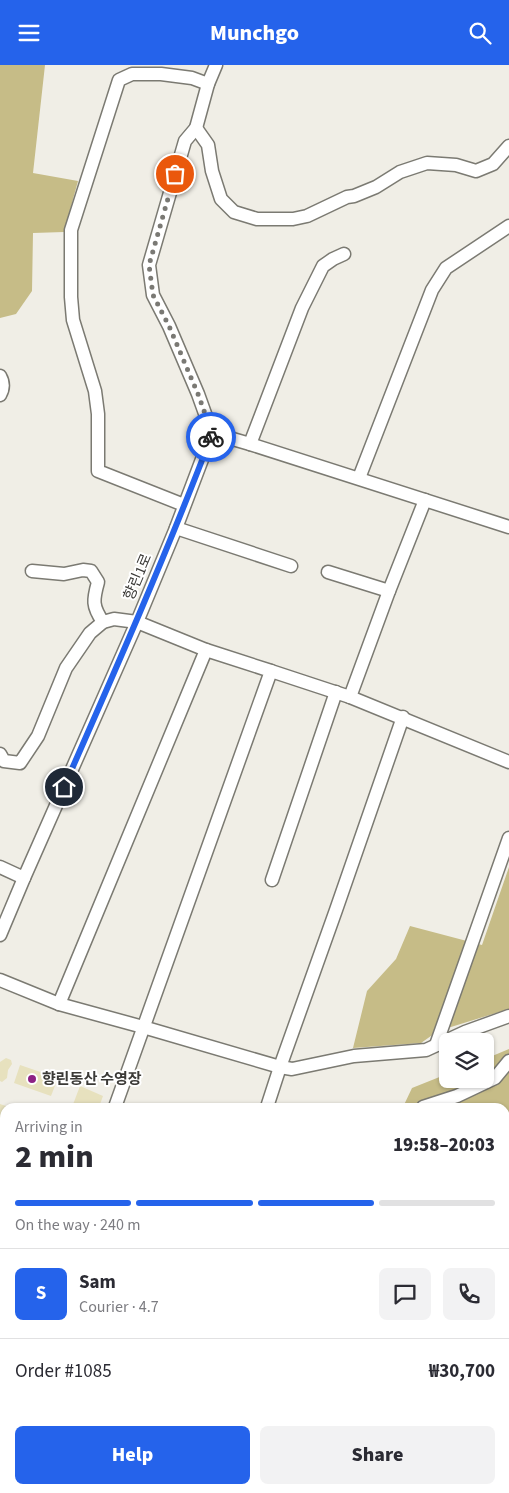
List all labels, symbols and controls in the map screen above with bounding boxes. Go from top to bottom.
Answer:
text: Munchgo [210,17,299,49]
icon: menu [15,19,43,47]
icon: search [466,19,494,47]
pin [154,153,196,195]
icon: bag [161,160,189,188]
courier [186,412,236,462]
icon: bike [197,423,225,451]
street label: 향린1로 [119,550,157,604]
pin [43,766,85,808]
icon: home [50,773,78,801]
map controls [439,1033,494,1088]
button: layers [439,1033,494,1088]
place label: 향린동산 수영장 [42,1069,142,1090]
marker: 향린동산 수영장 [26,1073,38,1085]
text: Arriving in [15,1116,83,1138]
text: 19:58–20:03 [393,1132,495,1159]
text: 2 min [15,1134,94,1180]
text: On the way · 240 m [15,1214,140,1236]
button: chat [379,1268,431,1320]
button: phone [443,1268,495,1320]
text: Sam [79,1269,116,1296]
text: S [36,1280,46,1307]
text: Courier · 4.7 [79,1296,159,1318]
text: Order #1085 [15,1358,112,1385]
text: ₩30,700 [429,1358,495,1385]
button: Help [15,1426,250,1484]
button: Share [260,1426,495,1484]

